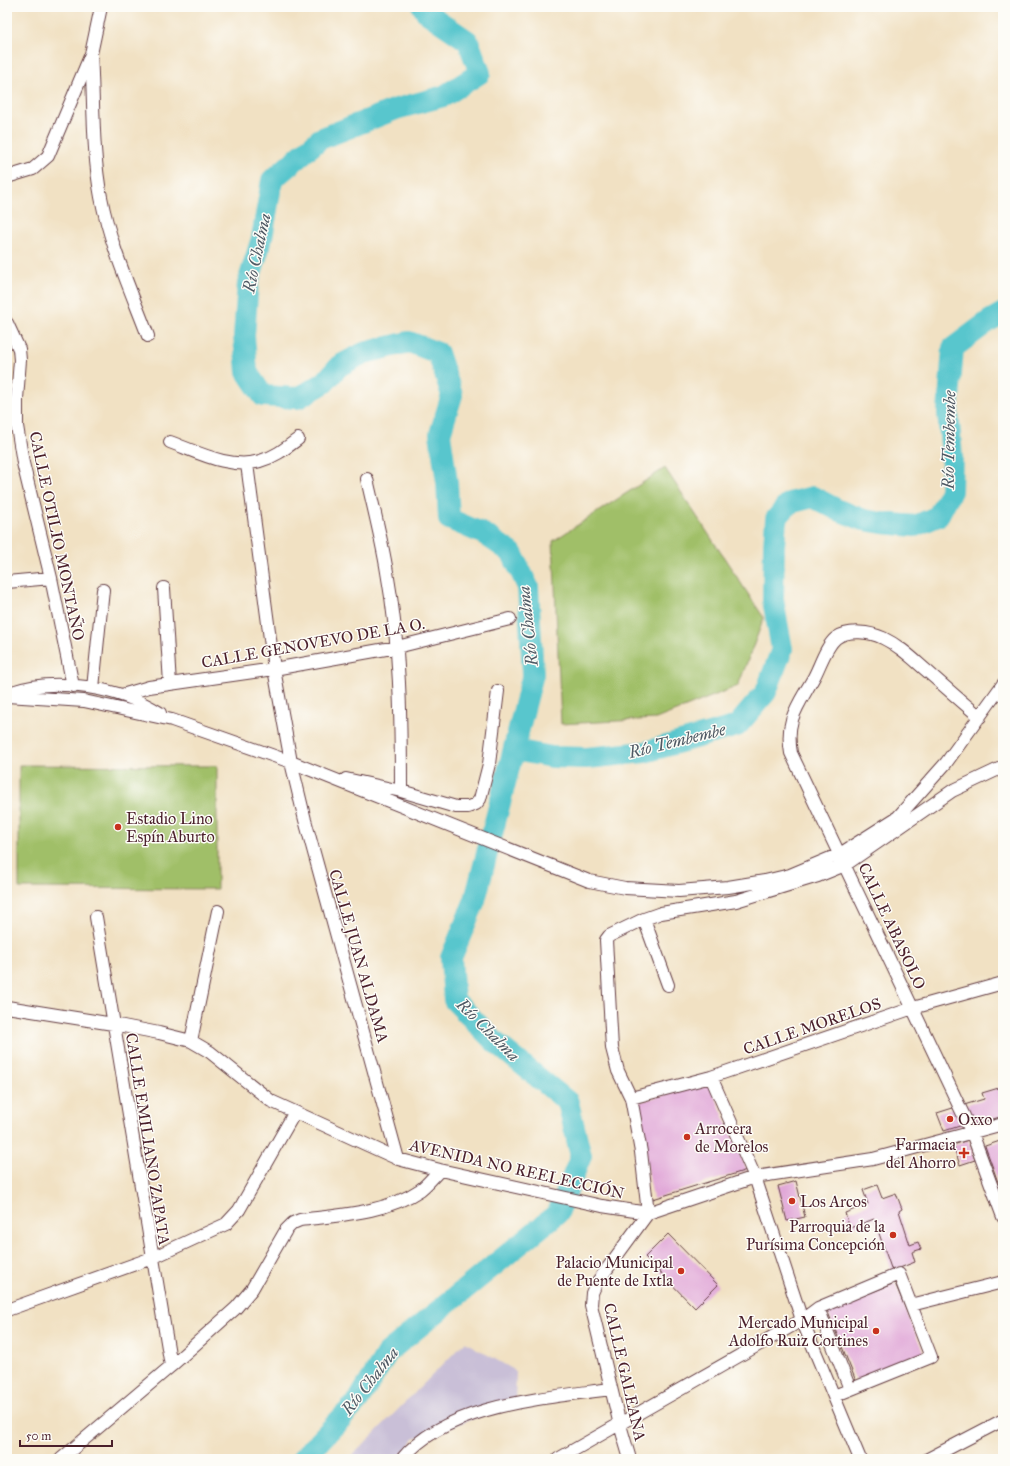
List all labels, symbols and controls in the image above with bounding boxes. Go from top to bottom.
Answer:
water label: Río Chalma [238,211,276,296]
water label: Río Tembembe [938,390,960,491]
street label: CALLE OTILIO MONTAÑO [26,430,89,642]
water label: Río Chalma [513,585,543,668]
street label: CALLE GENOVEVO DE LA O. [200,614,426,672]
water label: Río Tembembe [625,719,728,763]
place label: Estadio Lino Espín Aburto [126,809,215,846]
marker: Estadio Lino Espín Aburto [113,822,123,832]
street label: CALLE ABASOLO [854,860,930,992]
street label: CALLE JUAN ALDAMA [324,867,393,1045]
water label: Río Chalma [451,993,524,1066]
street label: CALLE MORELOS [741,993,883,1059]
street label: CALLE EMILIANO ZAPATA [122,1031,174,1247]
place label: Oxxo [958,1110,992,1129]
marker: Oxxo [945,1114,955,1124]
place label: Arrocera de Morelos [694,1119,769,1156]
marker: Arrocera de Morelos [682,1132,692,1142]
street label: AVENIDA NO REELECCIÓN [407,1133,627,1203]
place label: Farmacia del Ahorro [886,1135,956,1172]
marker: Farmacia del Ahorro [959,1148,969,1158]
place label: Los Arcos [800,1192,867,1211]
marker: Los Arcos [787,1196,797,1206]
place label: Parroquia de la Purísima Concepción [746,1217,885,1254]
marker: Parroquia de la Purísima Concepción [888,1230,898,1240]
place label: Palacio Municipal de Puente de Ixtla [556,1253,674,1290]
marker: Palacio Municipal de Puente de Ixtla [676,1266,686,1276]
street label: CALLE GALEANA [600,1301,650,1443]
place label: Mercado Municipal Adolfo Ruiz Cortines [728,1313,869,1350]
marker: Mercado Municipal Adolfo Ruiz Cortines [871,1326,881,1336]
water label: Río Chalma [336,1343,403,1420]
scale bar [20,1422,112,1448]
text: 50 m [26,1429,51,1443]

